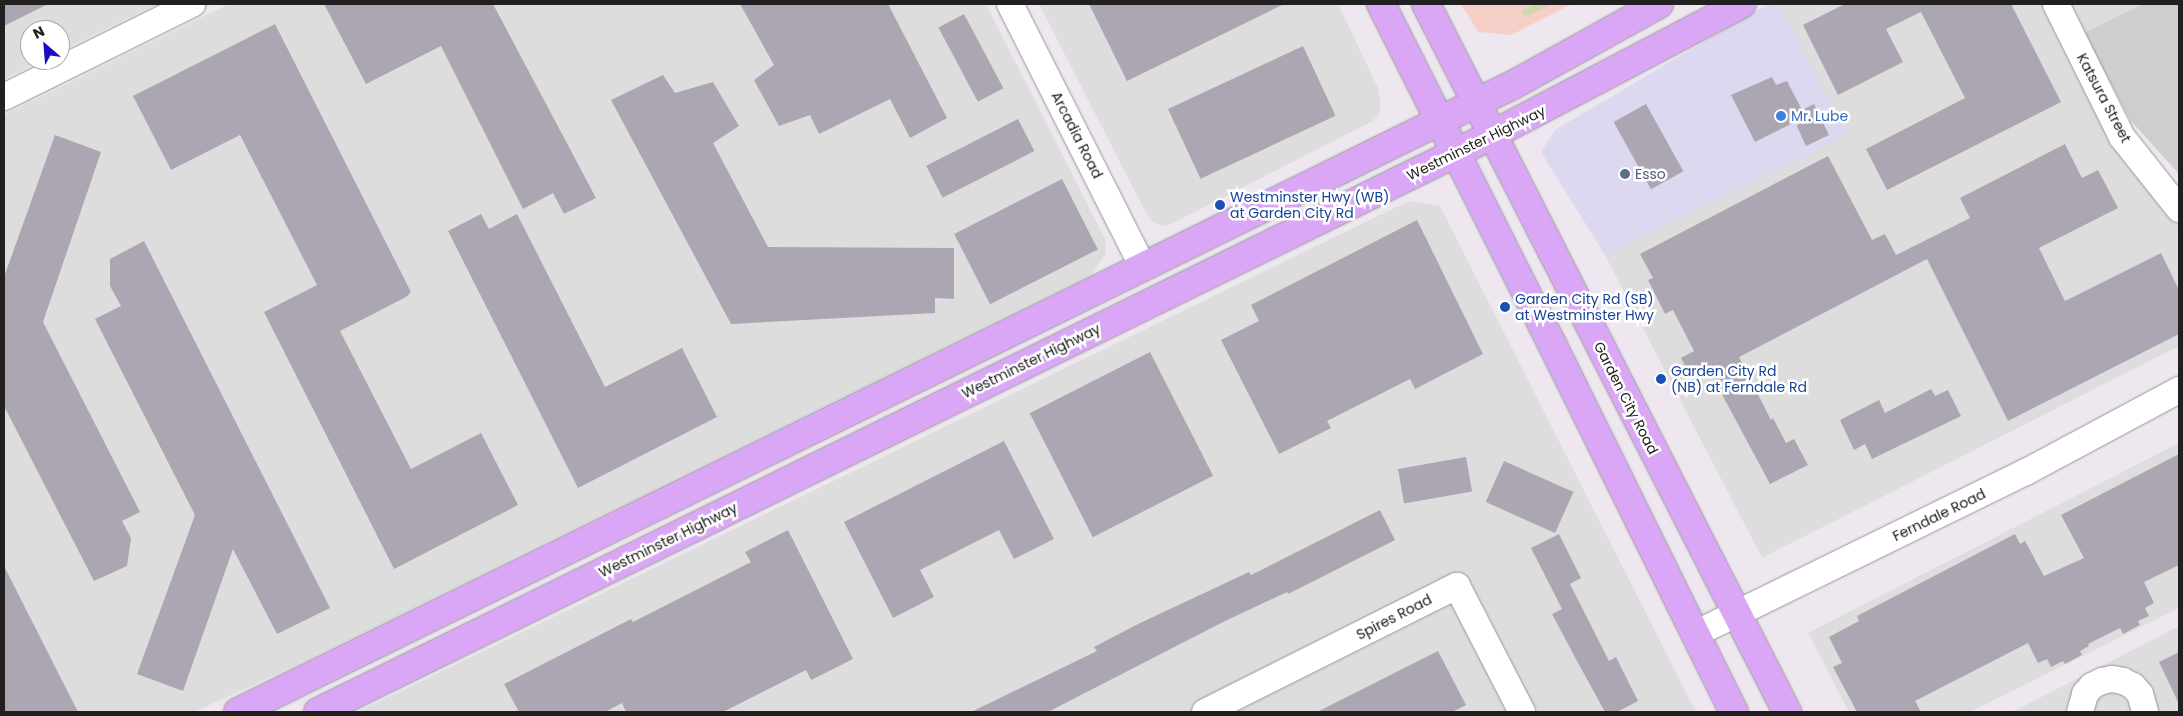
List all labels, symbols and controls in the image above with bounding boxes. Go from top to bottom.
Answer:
north arrow [20,20,70,70]
text: N [29,21,48,44]
street label: Katsura Street [2073,51,2135,145]
street label: Arcadia Road [1048,89,1106,181]
street label: Westminster Highway [1404,102,1548,184]
place label: Mr. Lube [1791,108,1848,124]
marker: Mr. Lube [1775,110,1787,122]
place label: Esso [1635,166,1666,182]
marker: Esso [1619,168,1631,180]
place label: Westminster Hwy (WB) at Garden City Rd [1230,189,1389,222]
marker: Westminster Hwy (WB) at Garden City Rd [1214,199,1226,211]
place label: Garden City Rd (SB) at Westminster Hwy [1515,291,1654,324]
marker: Garden City Rd (SB) at Westminster Hwy [1499,301,1511,313]
street label: Westminster Highway [959,320,1103,402]
street label: Garden City Road [1590,339,1662,457]
place label: Garden City Rd (NB) at Ferndale Rd [1671,363,1807,396]
marker: Garden City Rd (NB) at Ferndale Rd [1655,373,1667,385]
street label: Ferndale Road [1890,485,1988,545]
street label: Westminster Highway [596,499,740,581]
street label: Spires Road [1353,591,1435,643]

